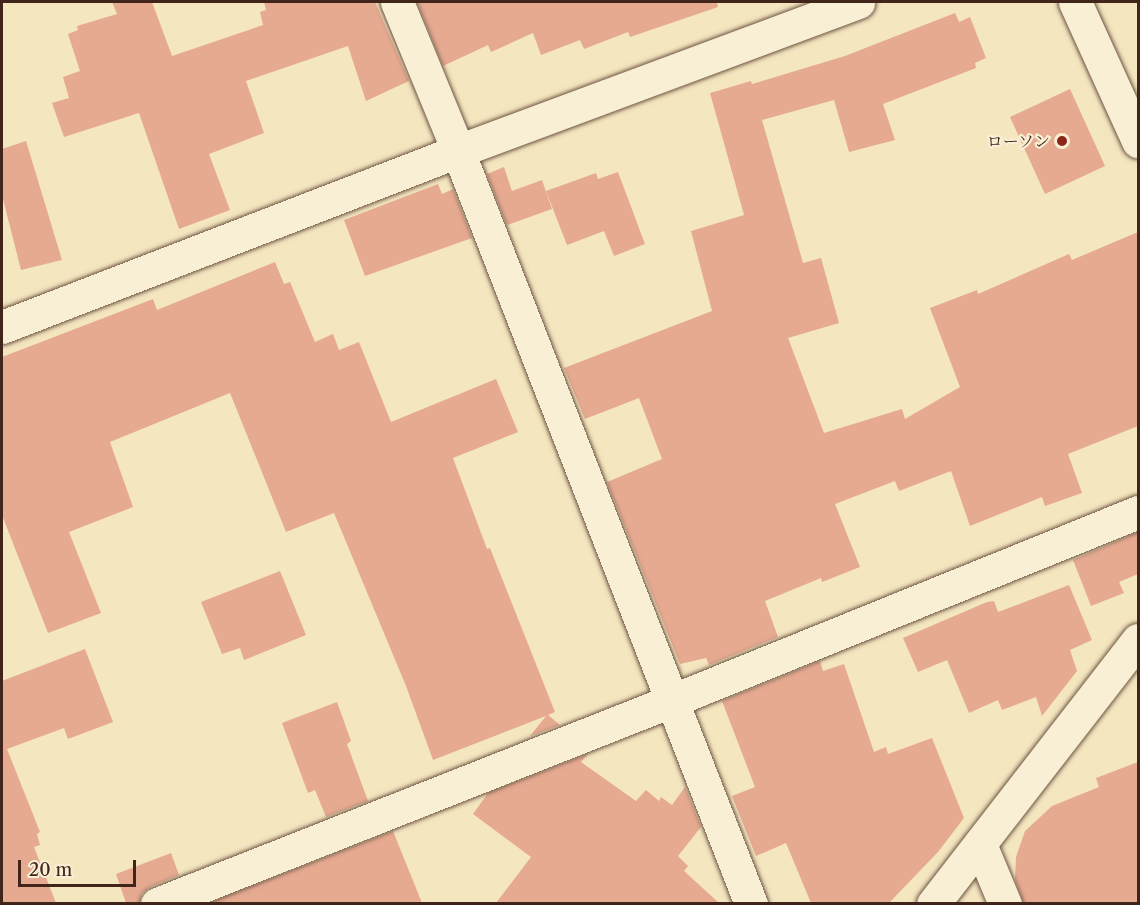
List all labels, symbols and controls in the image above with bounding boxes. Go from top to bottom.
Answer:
place label: ローソン [986,131,1050,151]
marker: ローソン [1055,134,1069,148]
scale bar [21,848,140,886]
text: 20 m [29,859,72,881]

